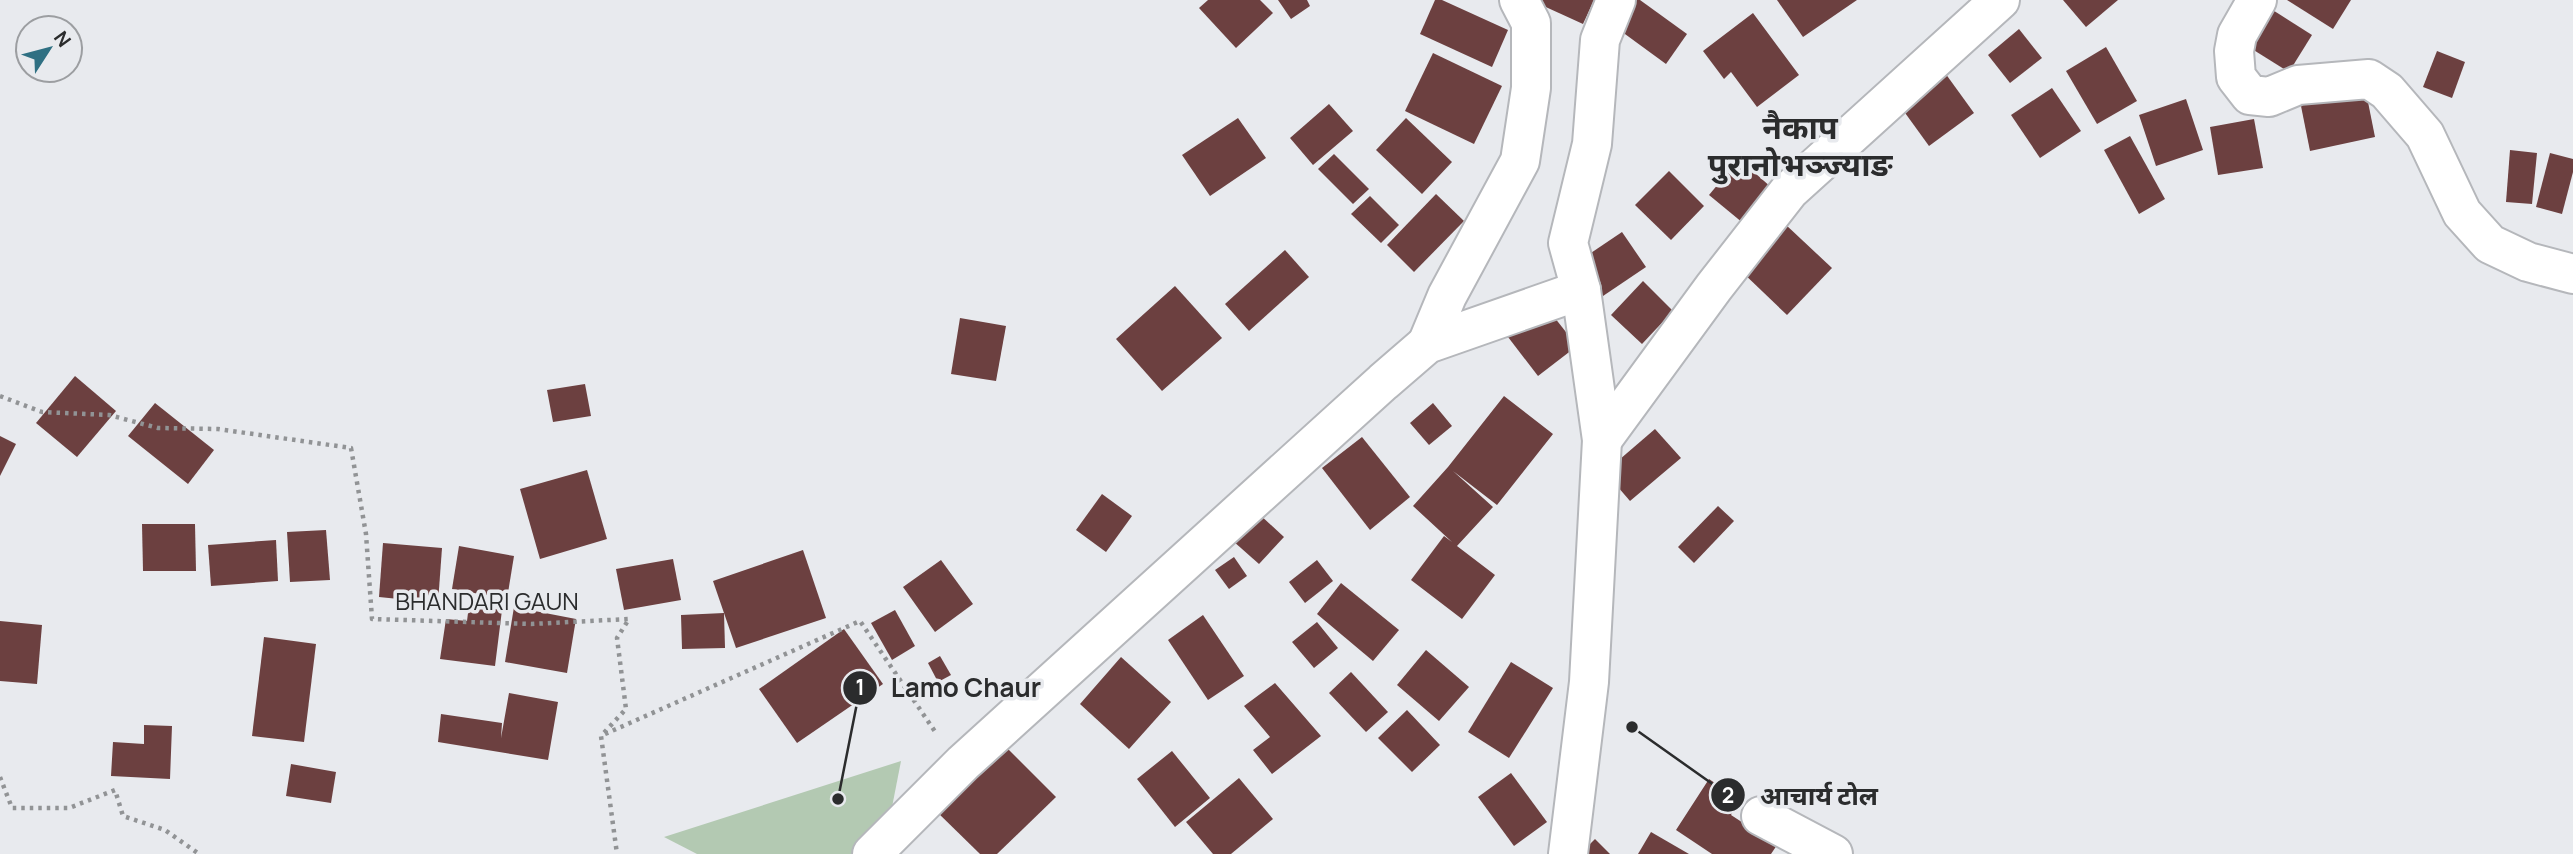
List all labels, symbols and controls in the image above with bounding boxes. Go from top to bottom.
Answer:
north arrow [14,14,84,84]
text: N [48,26,77,52]
district label: नैकाप पुरानोभञ्ज्याङ [1708,105,1894,186]
street label: BHANDARI GAUN [395,584,579,617]
callout: Lamo Chaur [842,664,1056,711]
text: Lamo Chaur [891,669,1041,705]
text: 1 [855,673,865,701]
callout: आचार्य टोल [1711,772,1892,819]
text: आचार्य टोल [1760,777,1879,813]
text: 2 [1722,781,1734,809]

